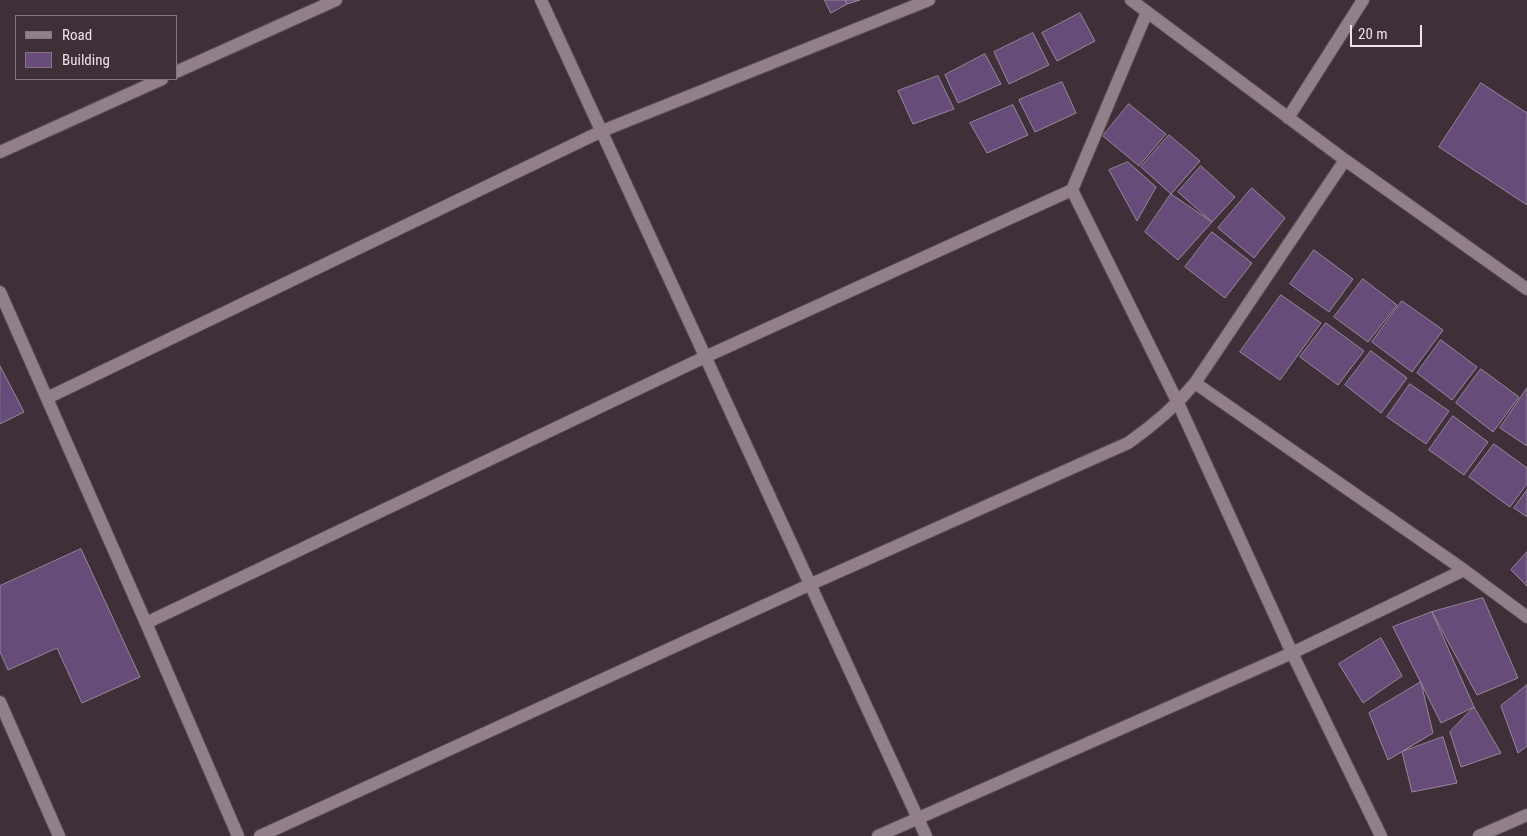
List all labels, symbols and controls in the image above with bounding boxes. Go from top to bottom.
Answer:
legend [15,15,178,80]
scale bar [1352,15,1424,47]
text: 20 m [1358,25,1388,43]
text: Road [62,26,92,44]
text: Building [62,51,110,69]

